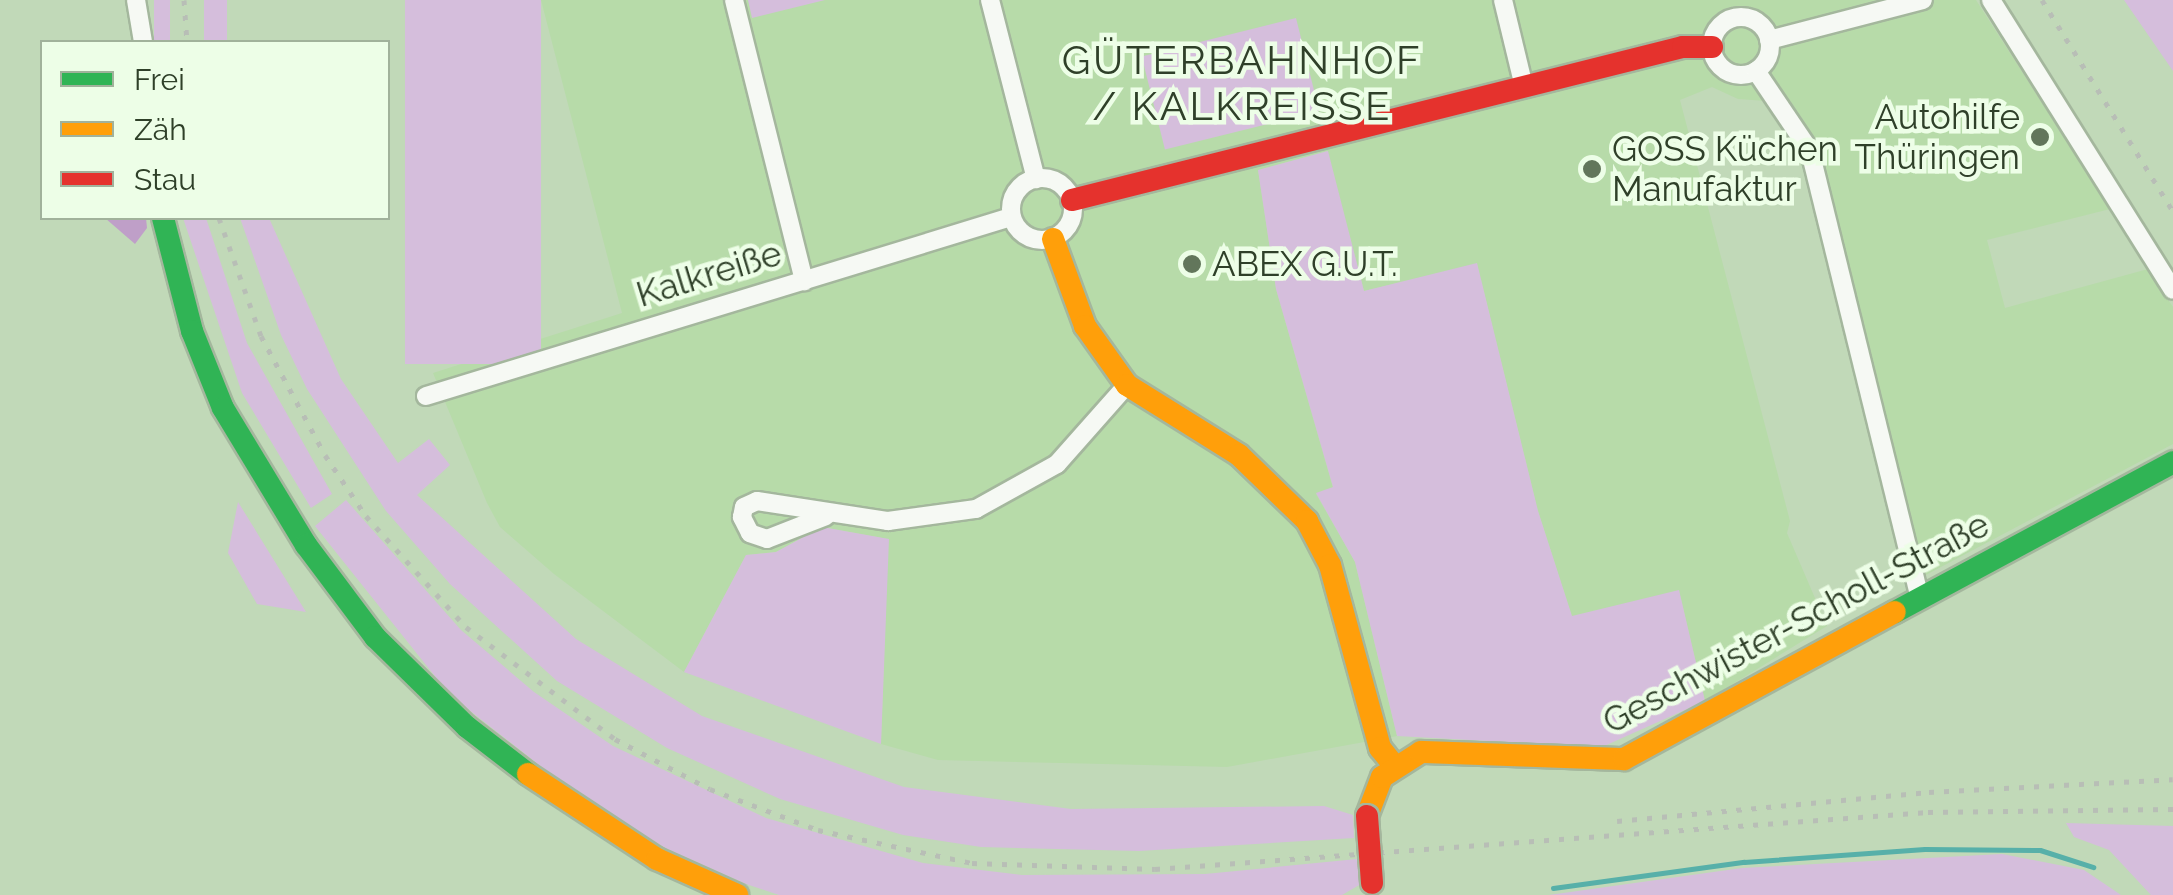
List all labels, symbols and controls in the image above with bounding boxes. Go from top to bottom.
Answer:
district label: GÜTERBAHNHOF / KALKREISSE [1062,36,1422,130]
legend [40,40,390,220]
text: Frei [134,62,185,97]
place label: Autohilfe Thüringen [1855,96,2020,178]
text: Zäh [134,112,187,147]
marker: Autohilfe Thüringen [2029,126,2051,148]
place label: GOSS Küchen Manufaktur [1612,128,1838,210]
marker: GOSS Küchen Manufaktur [1581,158,1603,180]
text: Stau [134,162,196,197]
street label: Kalkreiße [631,232,787,316]
place label: ABEX G.U.T. [1212,243,1398,285]
marker: ABEX G.U.T. [1181,253,1203,275]
street label: Geschwister-Scholl-Straße [1596,503,1996,743]

